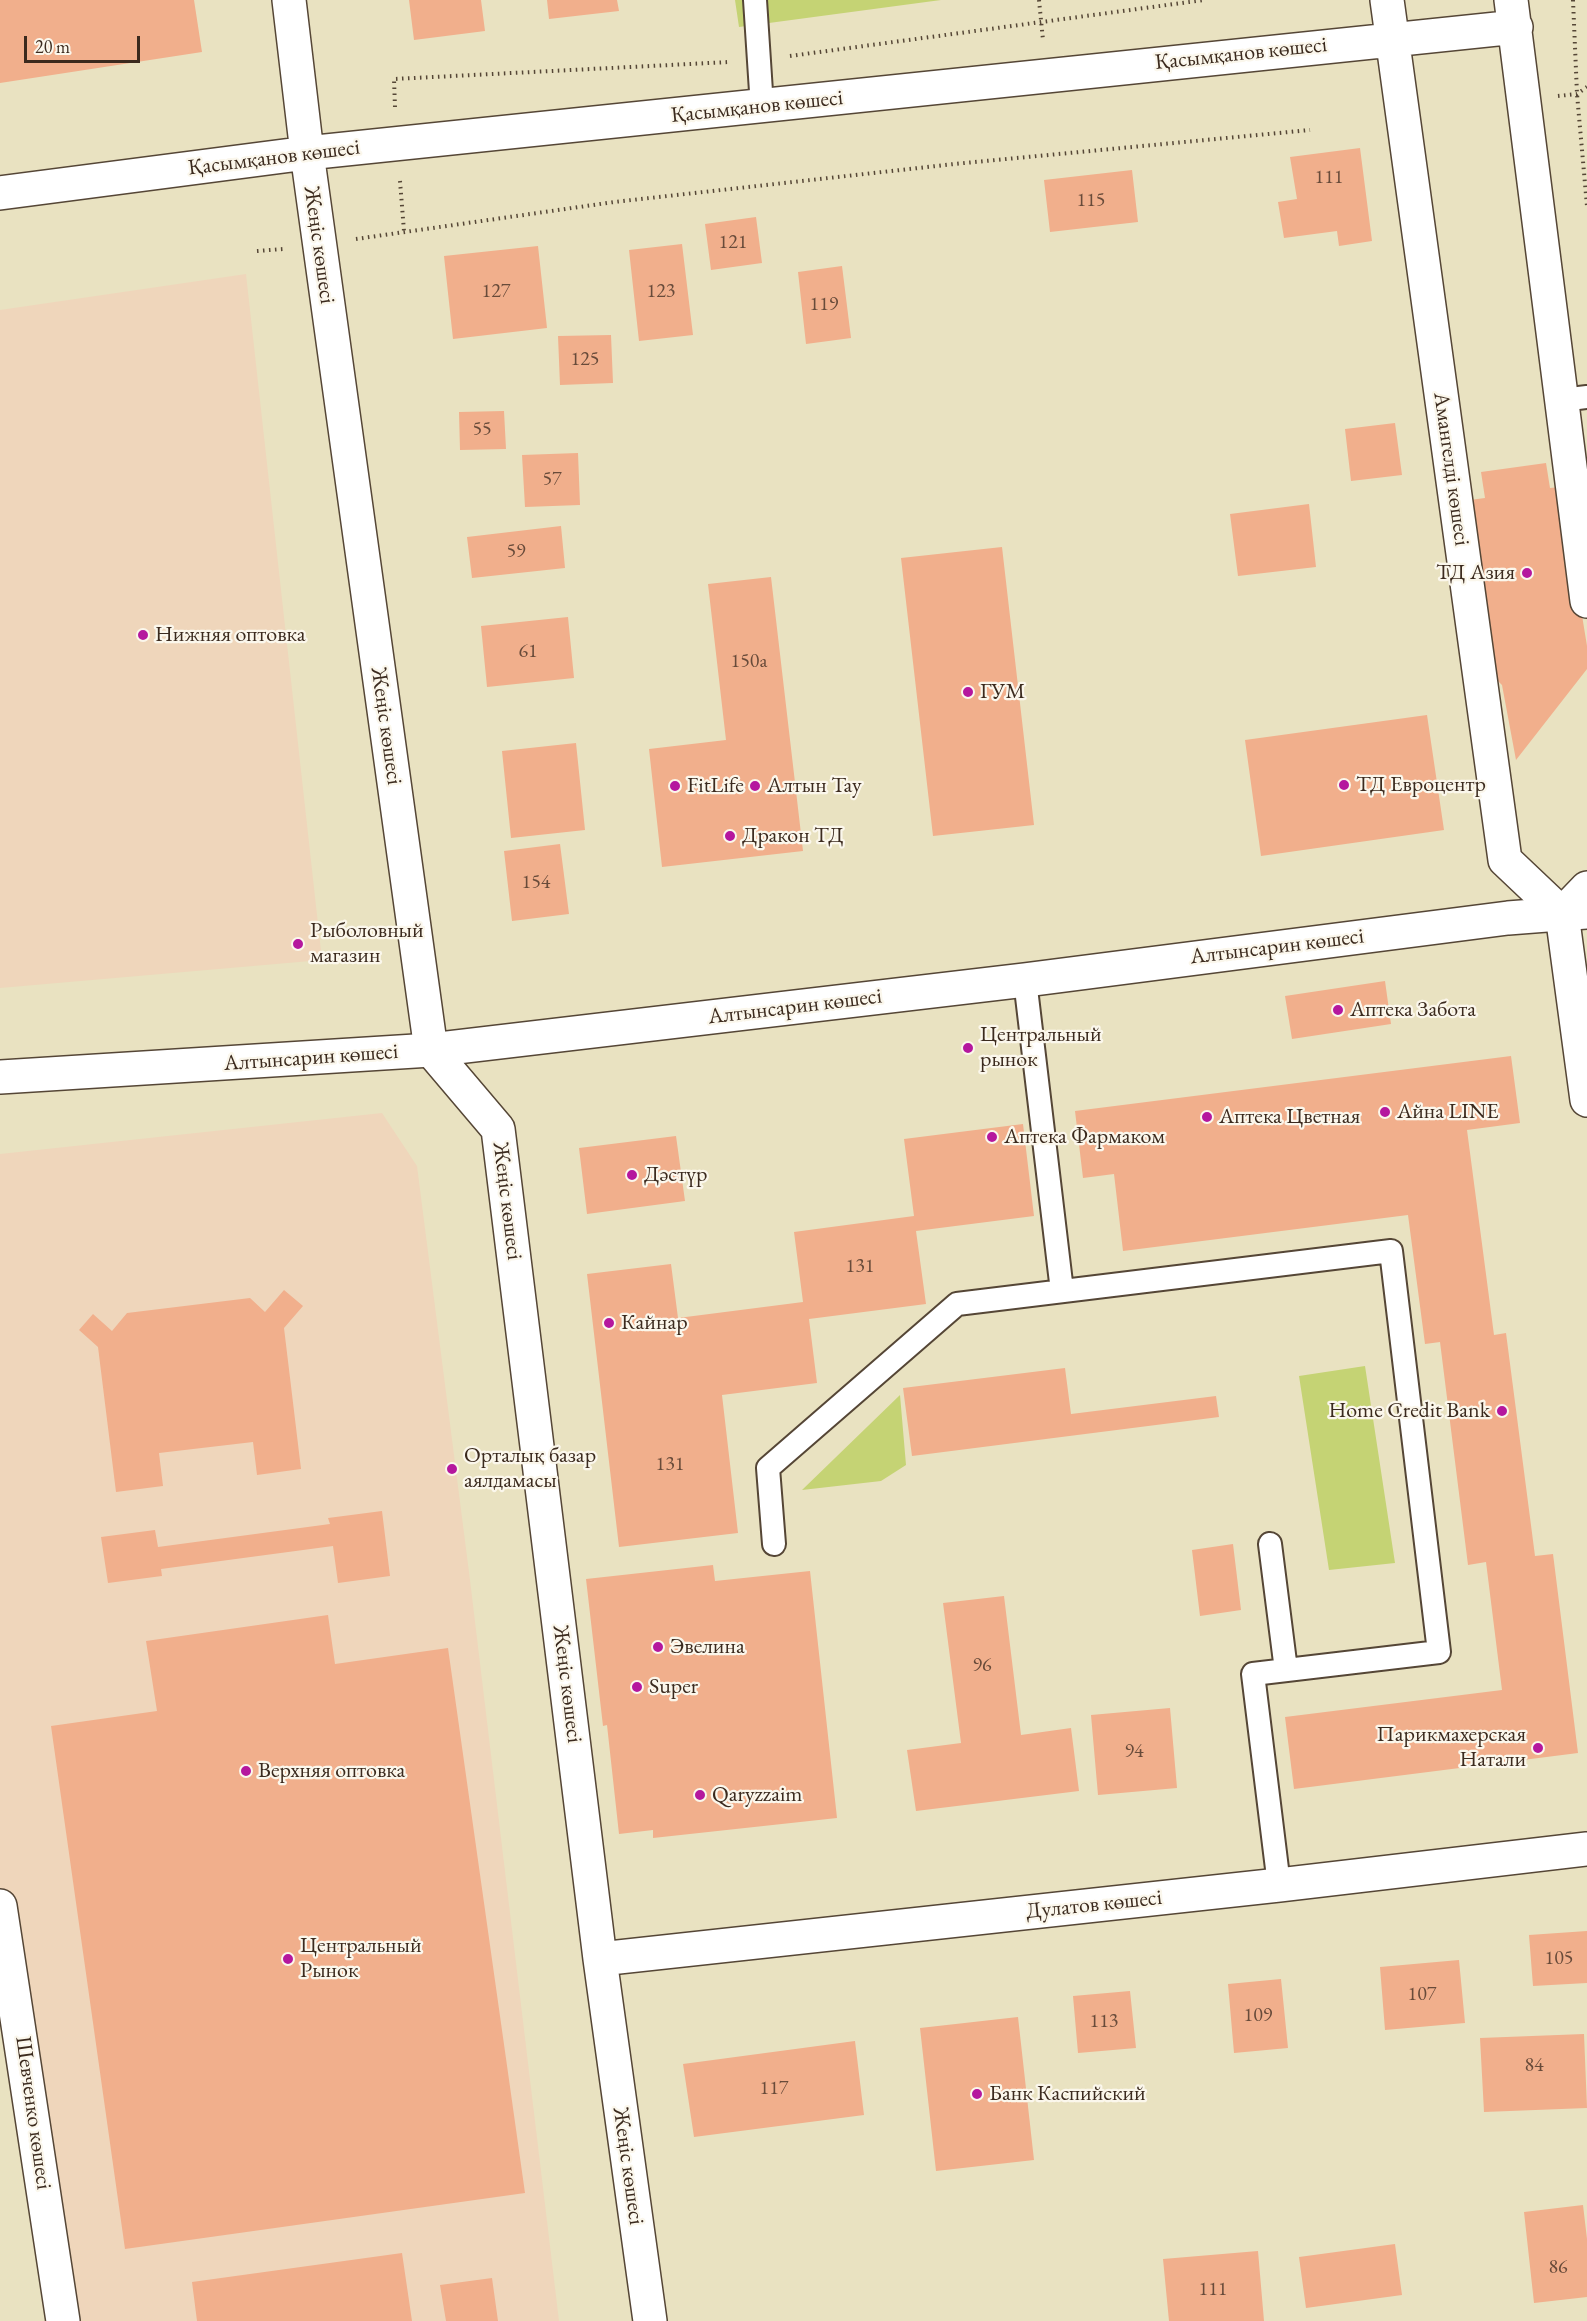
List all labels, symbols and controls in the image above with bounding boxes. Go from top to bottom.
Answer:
scale bar [27,24,142,62]
street label: Қасымқанов көшесі [1154,32,1328,76]
text: 20 m [35,35,70,58]
street label: Қасымқанов көшесі [670,85,844,129]
street label: Қасымқанов көшесі [186,134,362,182]
house number: 111 [1315,166,1343,190]
street label: Жеңіс көшесі [298,184,340,306]
house number: 115 [1077,189,1105,213]
house number: 121 [719,231,747,255]
house number: 127 [482,280,510,304]
house number: 123 [647,280,675,304]
house number: 119 [810,293,838,317]
house number: 125 [571,348,599,372]
street label: Амангелді көшесі [1427,390,1475,548]
house number: 55 [472,418,492,442]
house number: 57 [542,468,562,492]
house number: 59 [506,540,526,564]
place label: ТД Азия [1436,560,1515,586]
marker: ТД Азия [1520,566,1534,580]
place label: Нижняя оптовка [155,622,306,648]
marker: Нижняя оптовка [136,628,150,642]
house number: 61 [518,640,538,664]
house number: 150а [731,650,767,674]
street label: Жеңіс көшесі [365,665,407,787]
place label: ГУМ [980,679,1025,705]
marker: ГУМ [961,685,975,699]
place label: ТД Евроцентр [1356,772,1486,798]
place label: FitLife [687,773,744,799]
place label: Алтын Тау [767,773,862,799]
marker: ТД Евроцентр [1337,778,1351,792]
marker: FitLife [668,779,682,793]
marker: Алтын Тау [748,779,762,793]
place label: Дракон ТД [742,823,844,849]
marker: Дракон ТД [723,829,737,843]
house number: 154 [522,871,550,895]
place label: Рыболовный магазин [310,918,424,969]
street label: Алтынсарин көшесі [1189,923,1365,971]
marker: Рыболовный магазин [291,937,305,951]
street label: Алтынсарин көшесі [707,983,883,1031]
place label: Аптека Забота [1350,997,1476,1023]
marker: Аптека Забота [1331,1003,1345,1017]
place label: Центральный рынок [980,1022,1102,1074]
street label: Алтынсарин көшесі [223,1039,399,1077]
marker: Центральный рынок [961,1041,975,1055]
place label: Айна LINE [1397,1099,1499,1125]
place label: Аптека Цветная [1219,1104,1360,1130]
marker: Айна LINE [1378,1105,1392,1119]
marker: Аптека Цветная [1200,1110,1214,1124]
place label: Аптека Фармаком [1004,1124,1165,1150]
marker: Аптека Фармаком [985,1130,999,1144]
street label: Жеңіс көшесі [487,1140,527,1262]
place label: Дәстүр [644,1162,707,1188]
marker: Дәстүр [625,1168,639,1182]
house number: 131 [846,1255,874,1279]
place label: Кайнар [621,1310,688,1336]
marker: Кайнар [602,1316,616,1330]
place label: Home Credit Bank [1328,1398,1490,1424]
marker: Home Credit Bank [1495,1404,1509,1418]
place label: Орталық базар аялдамасы [464,1443,596,1494]
house number: 131 [656,1453,684,1477]
marker: Орталық базар аялдамасы [445,1462,459,1476]
street label: Жеңіс көшесі [547,1623,587,1745]
place label: Эвелина [670,1634,745,1660]
marker: Эвелина [651,1640,665,1654]
house number: 96 [972,1654,992,1678]
place label: Super [649,1674,698,1700]
marker: Super [630,1680,644,1694]
place label: Парикмахерская Натали [1377,1722,1526,1774]
house number: 94 [1124,1740,1144,1764]
marker: Парикмахерская Натали [1531,1741,1545,1755]
place label: Верхняя оптовка [258,1758,405,1784]
marker: Верхняя оптовка [239,1764,253,1778]
place label: Qaryzzaim [712,1782,802,1808]
marker: Qaryzzaim [693,1788,707,1802]
street label: Дулатов көшесі [1025,1885,1163,1925]
place label: Центральный Рынок [300,1933,422,1984]
house number: 105 [1545,1947,1573,1971]
marker: Центральный Рынок [281,1952,295,1966]
house number: 107 [1408,1983,1436,2007]
house number: 109 [1244,2004,1272,2028]
house number: 113 [1090,2010,1118,2034]
street label: Шевченко көшесі [9,2035,57,2191]
house number: 84 [1524,2054,1544,2078]
house number: 117 [760,2077,788,2101]
place label: Банк Каспийский [989,2081,1146,2107]
marker: Банк Каспийский [970,2087,984,2101]
street label: Жеңіс көшесі [607,2105,649,2227]
house number: 86 [1548,2256,1568,2280]
house number: 111 [1199,2278,1227,2302]

